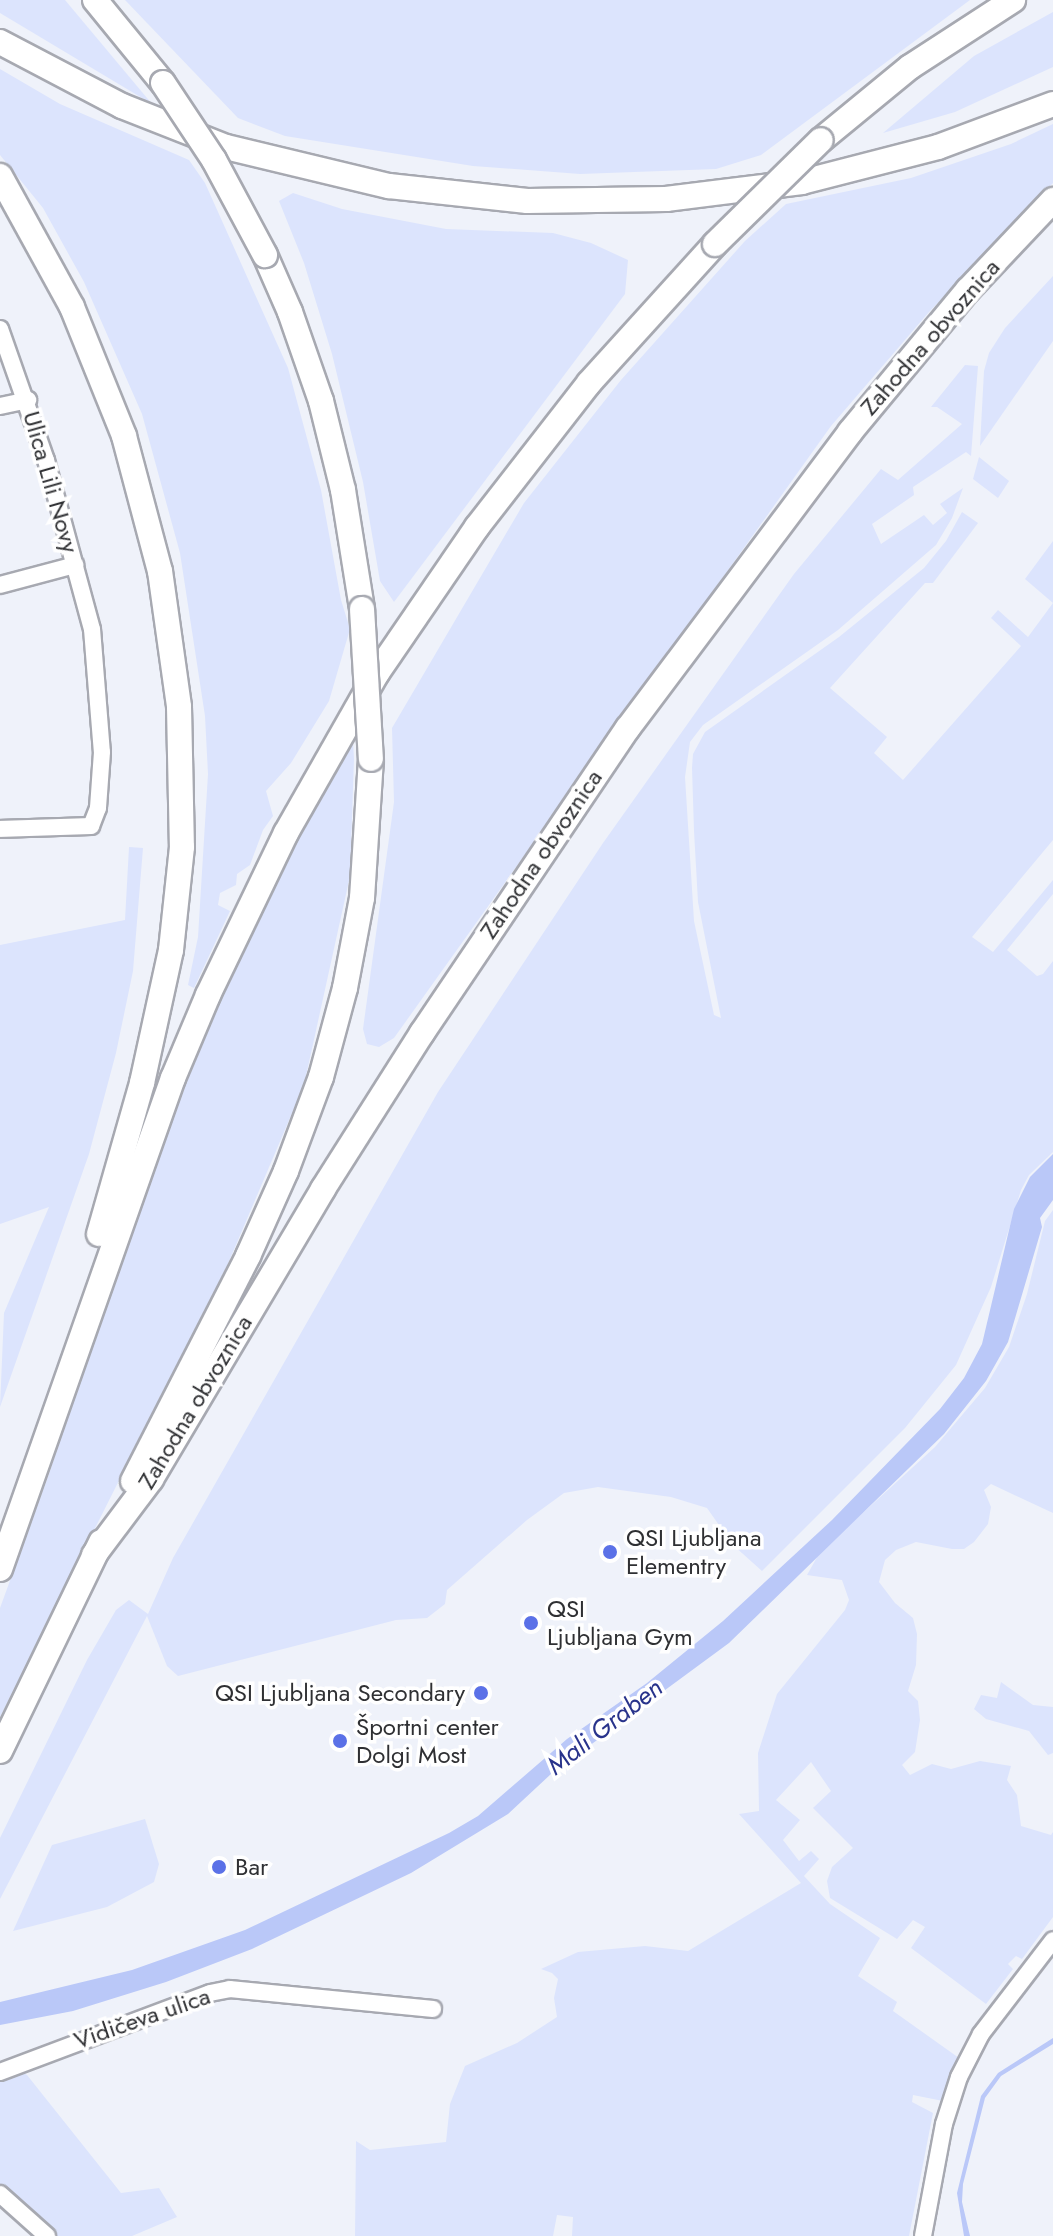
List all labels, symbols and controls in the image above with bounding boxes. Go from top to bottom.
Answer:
street label: Zahodna obvoznica [854,253,1006,421]
street label: Ulica Lili Novy [17,408,85,556]
street label: Zahodna obvoznica [474,764,608,944]
street label: Zahodna obvoznica [132,1310,258,1494]
place label: QSI Ljubljana Elementry [626,1524,761,1580]
marker: QSI Ljubljana Elementry [601,1543,619,1561]
place label: QSI Ljubljana Gym [547,1595,693,1651]
marker: QSI Ljubljana Gym [522,1614,540,1632]
water label: Mali Graben [541,1672,669,1782]
place label: QSI Ljubljana Secondary [215,1679,465,1707]
marker: QSI Ljubljana Secondary [472,1684,490,1702]
place label: Športni center Dolgi Most [356,1713,499,1769]
marker: Športni center Dolgi Most [331,1732,349,1750]
place label: Bar [235,1853,268,1881]
marker: Bar [210,1858,228,1876]
street label: Vidičeva ulica [70,1981,214,2055]

